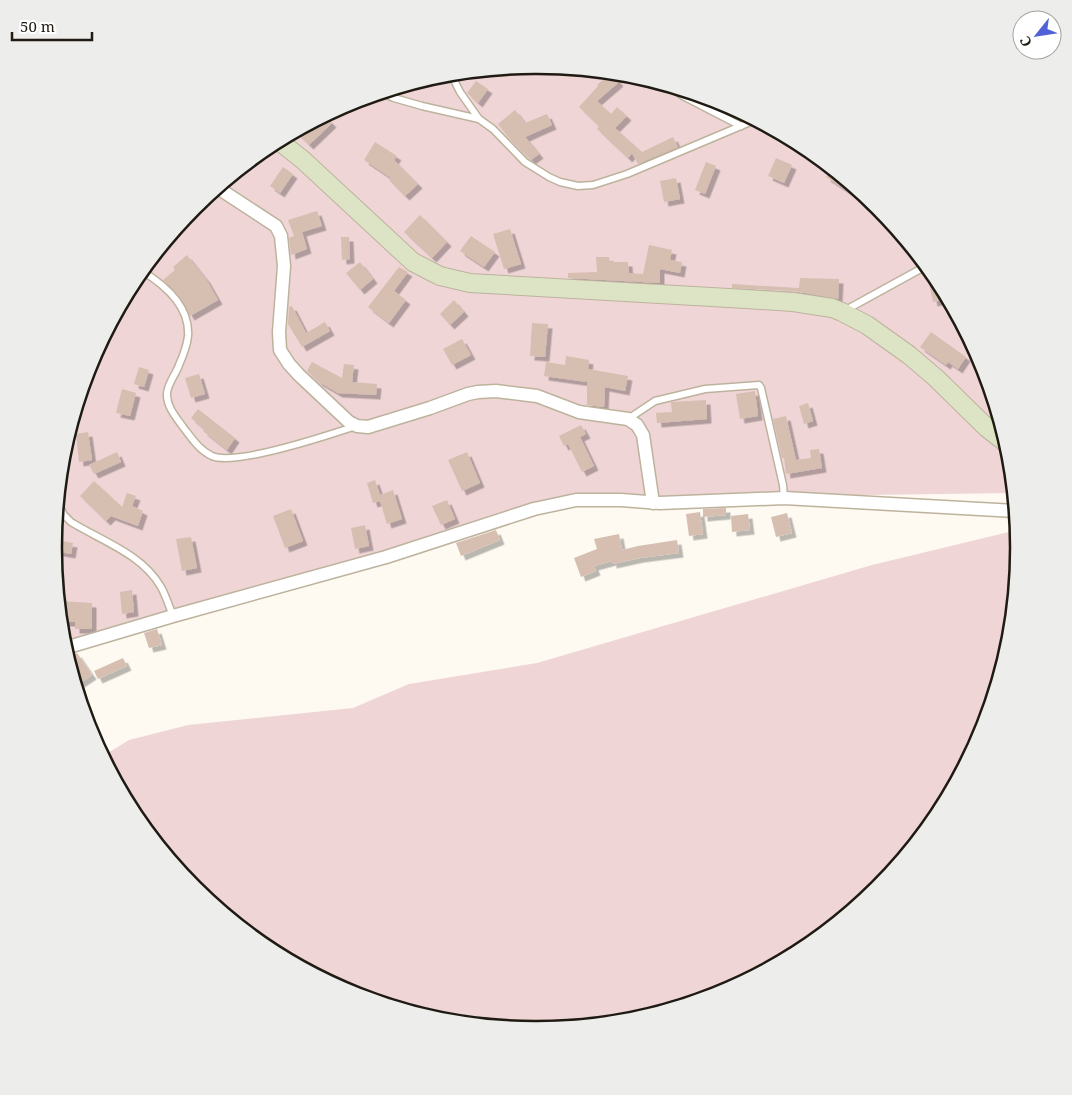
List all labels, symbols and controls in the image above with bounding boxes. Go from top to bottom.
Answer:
scale bar [12,10,92,42]
north arrow [1012,10,1062,60]
text: 50 m [20,16,55,36]
text: С [1015,33,1036,50]

